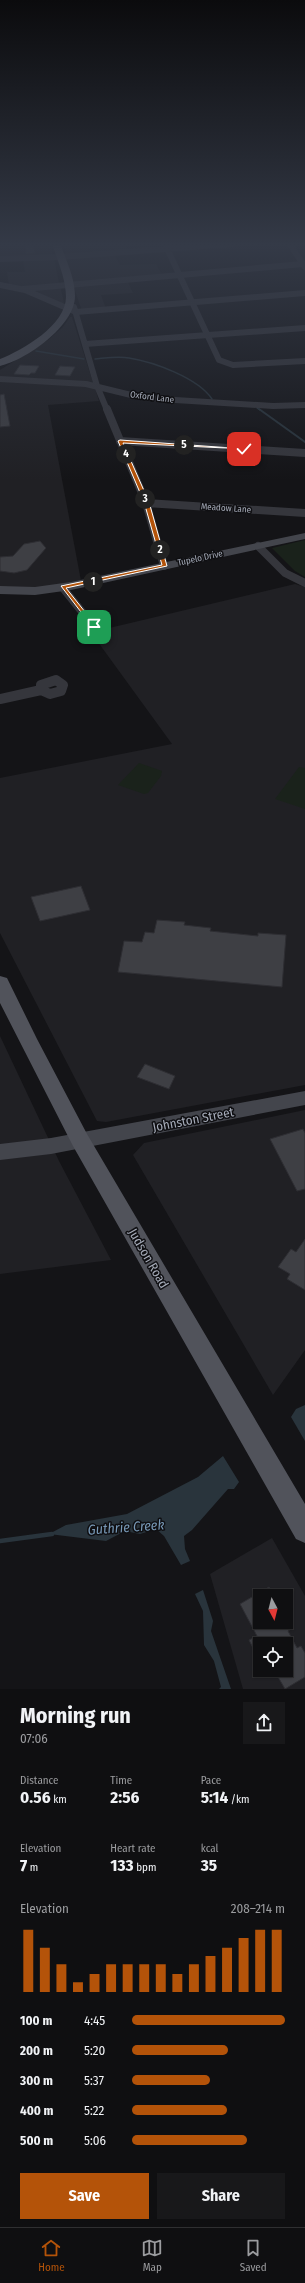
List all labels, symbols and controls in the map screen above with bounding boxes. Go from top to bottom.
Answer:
street label: Oxford Lane [129,389,175,405]
pin [227,432,261,466]
pin: 5 [174,435,194,455]
text: 5 [181,438,187,451]
icon: check [233,438,255,460]
pin: 4 [116,444,136,464]
text: 4 [123,447,129,460]
pin: 3 [135,489,155,509]
text: 3 [142,492,148,505]
street label: Meadow Lane [201,501,252,515]
pin: 2 [150,540,170,560]
text: 2 [157,543,163,556]
street label: Tupelo Drive [176,548,224,568]
pin: 1 [83,572,103,592]
text: 1 [91,575,95,588]
pin [77,610,111,644]
icon: arrive [83,616,105,638]
street label: Johnston Street [151,1104,236,1135]
street label: Judson Road [125,1226,172,1291]
water label: Guthrie Creek [87,1516,165,1539]
north arrow [253,1589,293,1629]
map controls [253,1589,293,1677]
button: locate [253,1637,293,1677]
text: Morning run [20,1702,131,1729]
button: share [243,1702,285,1744]
text: 07:06 [20,1731,48,1746]
text: Distance [20,1774,59,1787]
text: Time [110,1774,132,1787]
text: Pace [201,1774,221,1787]
text: 0.56 [20,1787,51,1808]
text: 2:56 [110,1787,139,1808]
text: 5:14 [201,1787,228,1808]
text: km [51,1793,67,1806]
text: /km [228,1793,250,1806]
text: Elevation [20,1842,61,1855]
text: Heart rate [110,1842,156,1855]
text: kcal [201,1842,218,1855]
text: 7 [20,1855,27,1876]
text: 133 [110,1855,134,1876]
text: 35 [201,1855,217,1876]
text: m [27,1861,38,1874]
text: bpm [134,1861,156,1874]
text: Elevation [20,1901,69,1916]
text: 208–214 m [231,1901,285,1916]
text: 100 m [20,2013,52,2028]
text: 4:45 [84,2013,105,2028]
text: 200 m [20,2043,53,2058]
text: 5:20 [84,2043,105,2058]
text: 300 m [20,2073,53,2088]
text: 5:37 [84,2073,104,2088]
text: 400 m [20,2103,54,2118]
text: 5:22 [84,2103,104,2118]
text: 500 m [20,2133,53,2148]
text: 5:06 [84,2133,106,2148]
button: Save [20,2173,149,2219]
button: Share [157,2173,285,2219]
tab: Home [38,2237,65,2274]
tab: Map [141,2237,163,2274]
tab: Saved [240,2237,267,2274]

